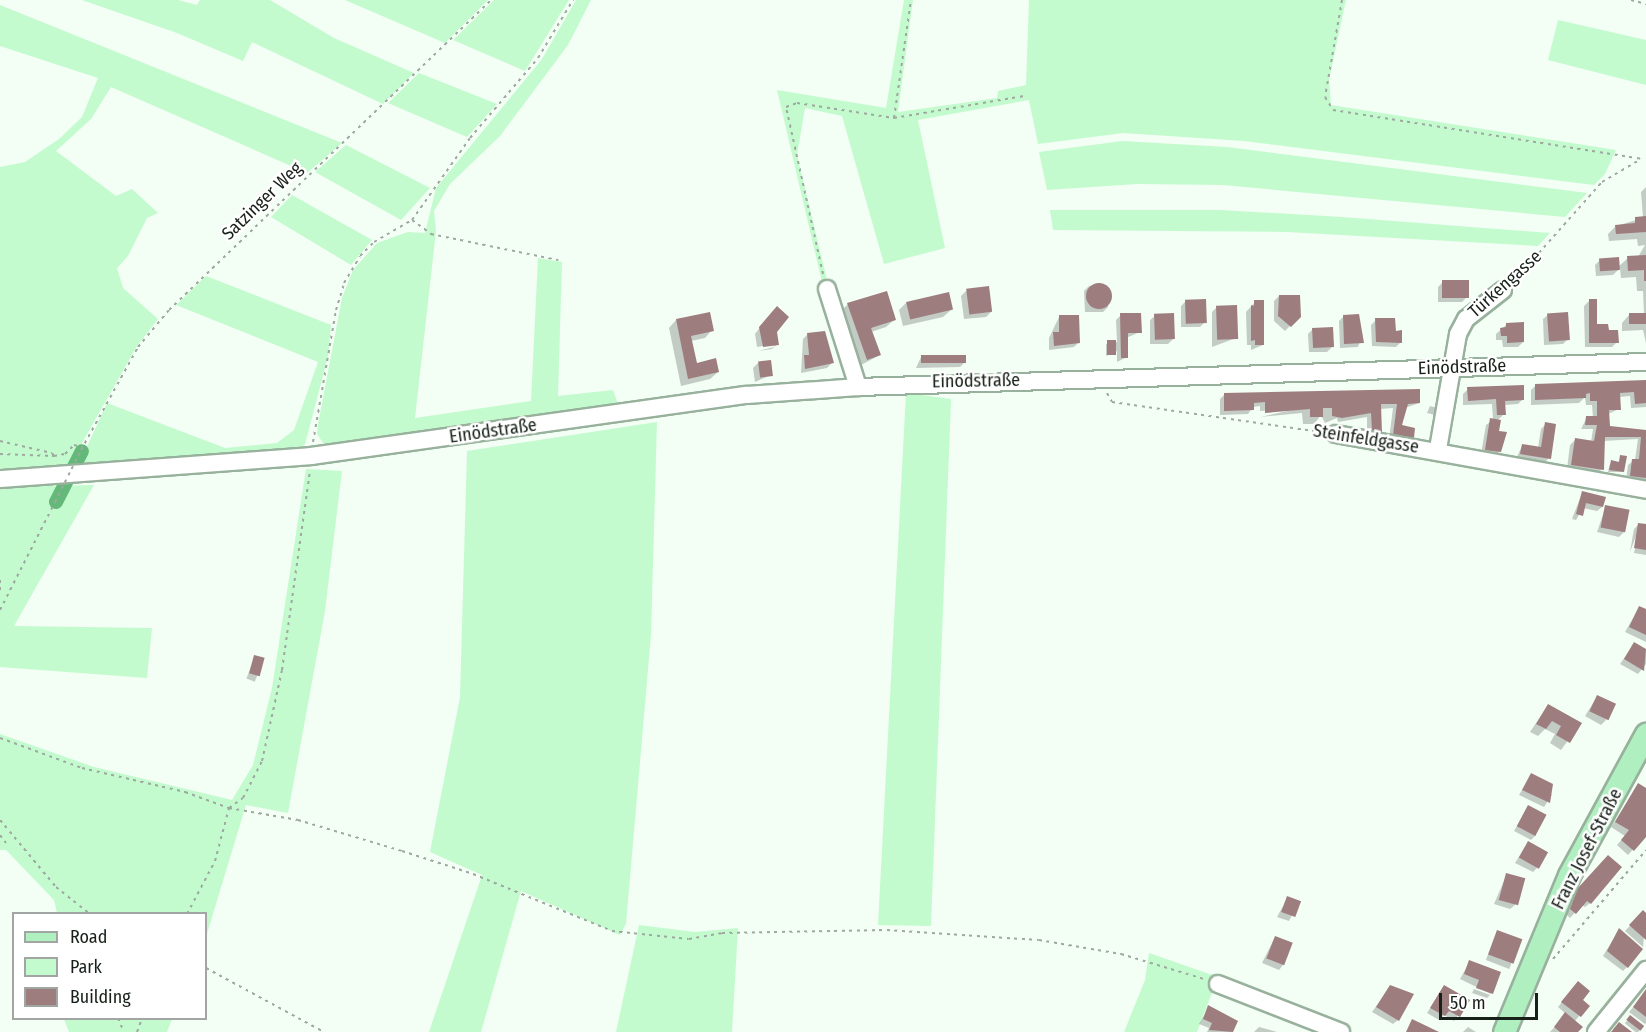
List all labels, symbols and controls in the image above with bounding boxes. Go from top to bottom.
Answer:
street label: Satzinger Weg [217,157,307,245]
street label: Türkengasse [1464,246,1546,322]
street label: Einödstraße [1418,355,1506,379]
street label: Einödstraße [932,369,1020,393]
street label: Einödstraße [448,414,538,448]
street label: Steinfeldgasse [1312,420,1420,458]
street label: Franz Josef-Straße [1547,785,1627,913]
legend [12,912,207,1020]
text: Road [70,926,107,948]
text: Park [70,956,102,978]
scale bar [1442,981,1541,1019]
text: Building [70,986,131,1008]
text: 50 m [1450,992,1486,1014]

